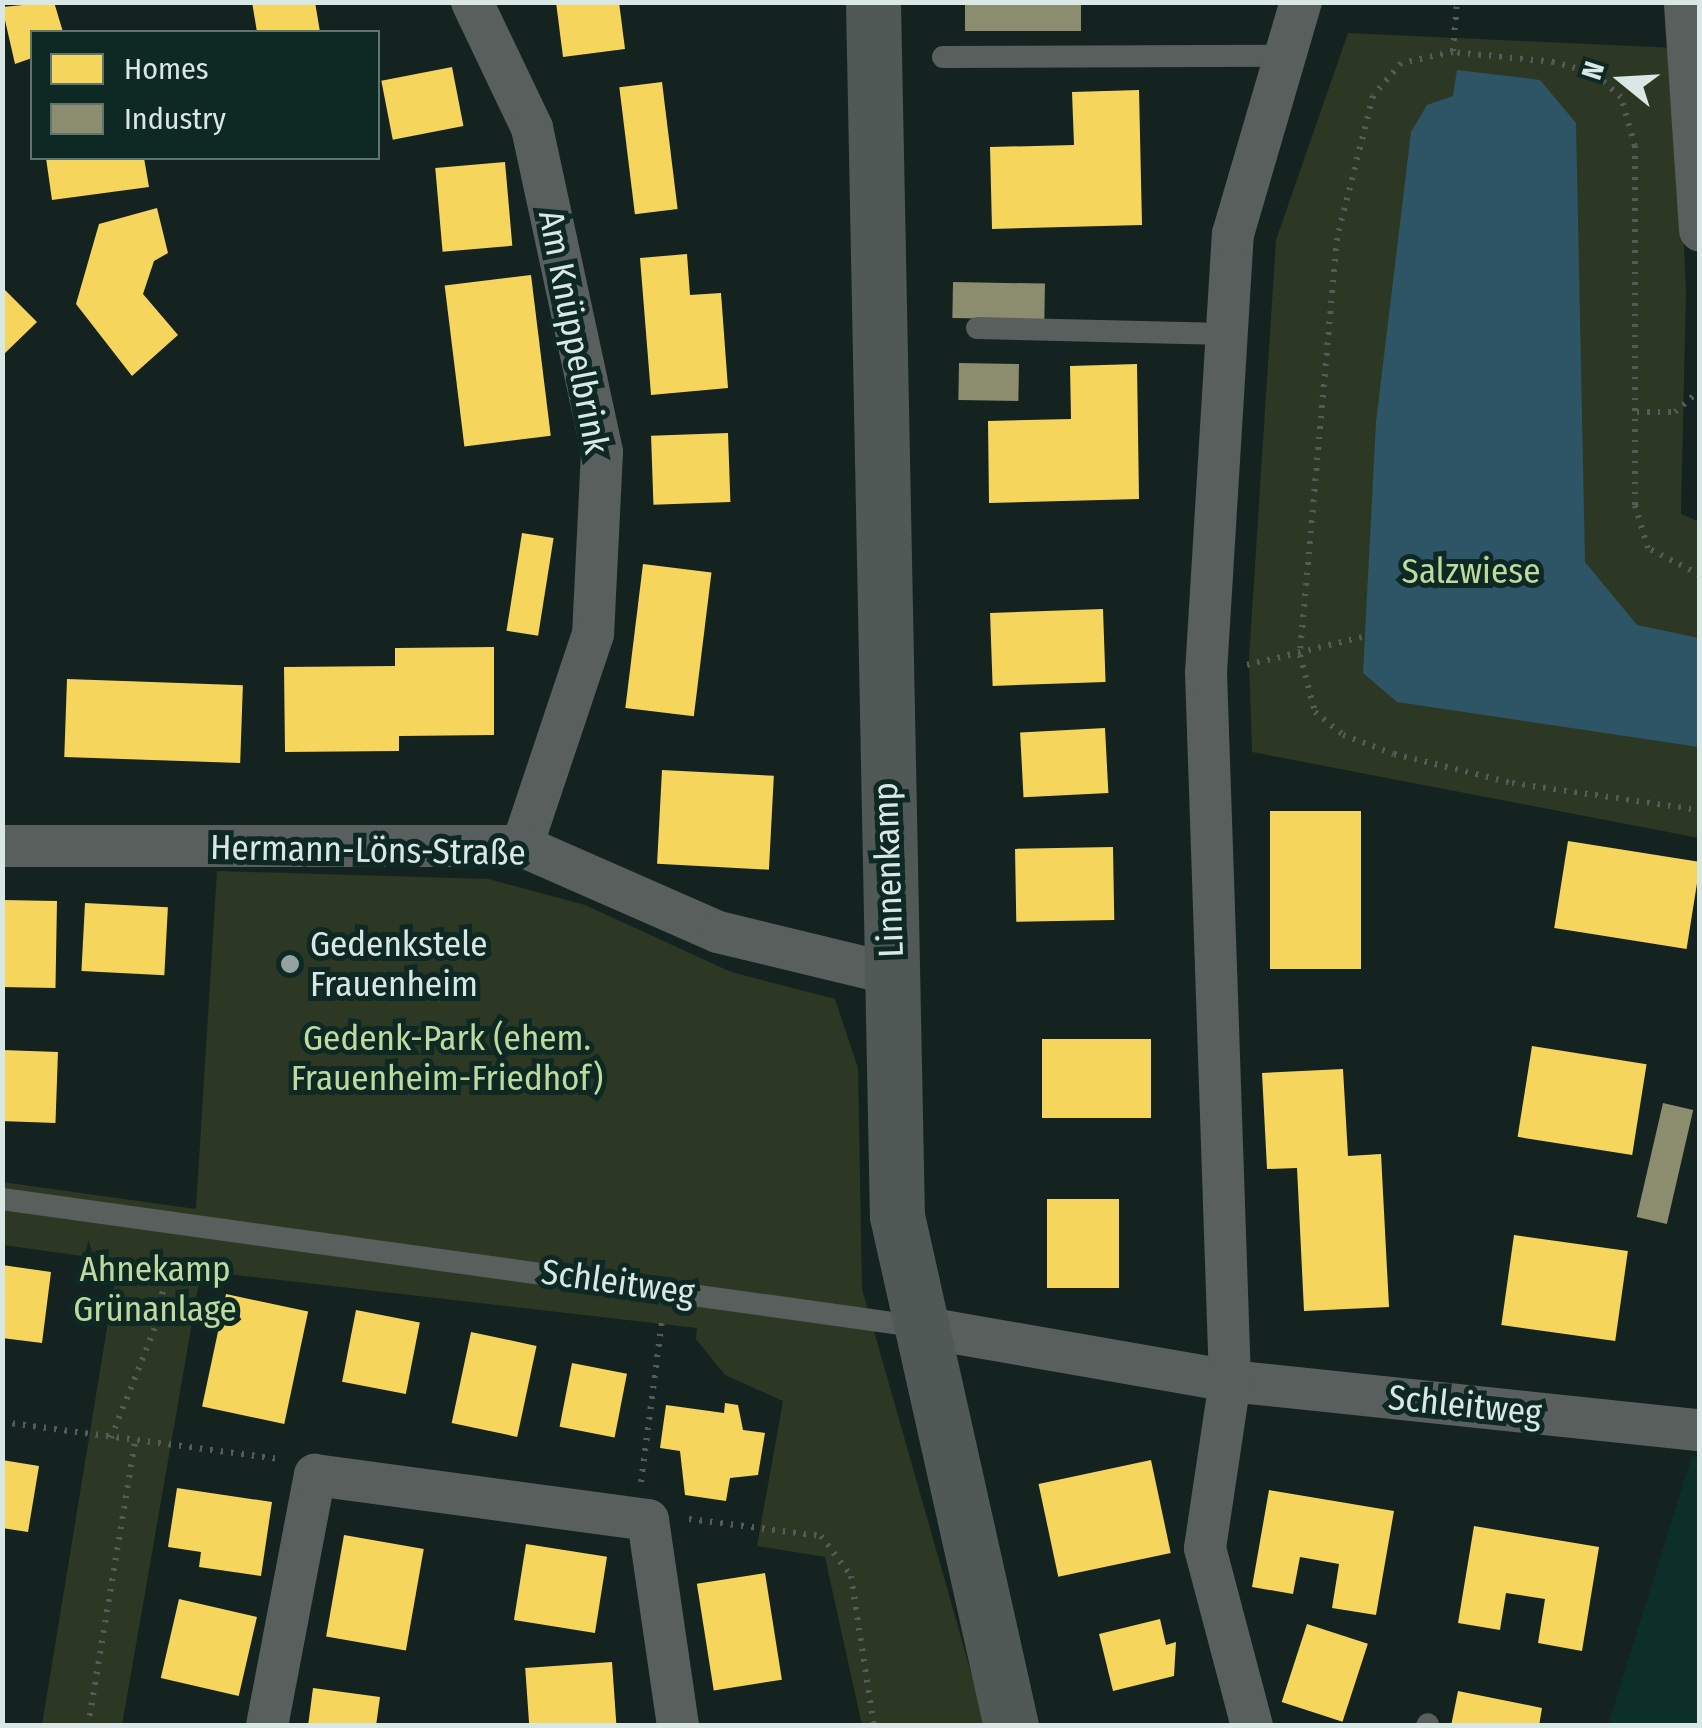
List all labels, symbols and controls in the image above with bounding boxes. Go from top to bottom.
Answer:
legend [30,30,380,160]
north arrow [1572,30,1672,130]
text: Homes [124,51,209,87]
text: N [1575,57,1611,84]
text: Industry [124,101,226,137]
street label: Am Knüppelbrink [530,207,618,457]
park label: Salzwiese [1402,550,1540,592]
street label: Linnenkamp [864,782,912,958]
street label: Hermann-Löns-Straße [210,826,526,874]
place label: Gedenkstele Frauenheim [310,923,487,1005]
marker: Gedenkstele Frauenheim [279,953,301,975]
park label: Gedenk-Park (ehem. Frauenheim-Friedhof) [291,1017,603,1099]
park label: Ahnekamp Grünanlage [73,1248,237,1330]
street label: Schleitweg [539,1250,697,1314]
street label: Schleitweg [1386,1376,1544,1434]

